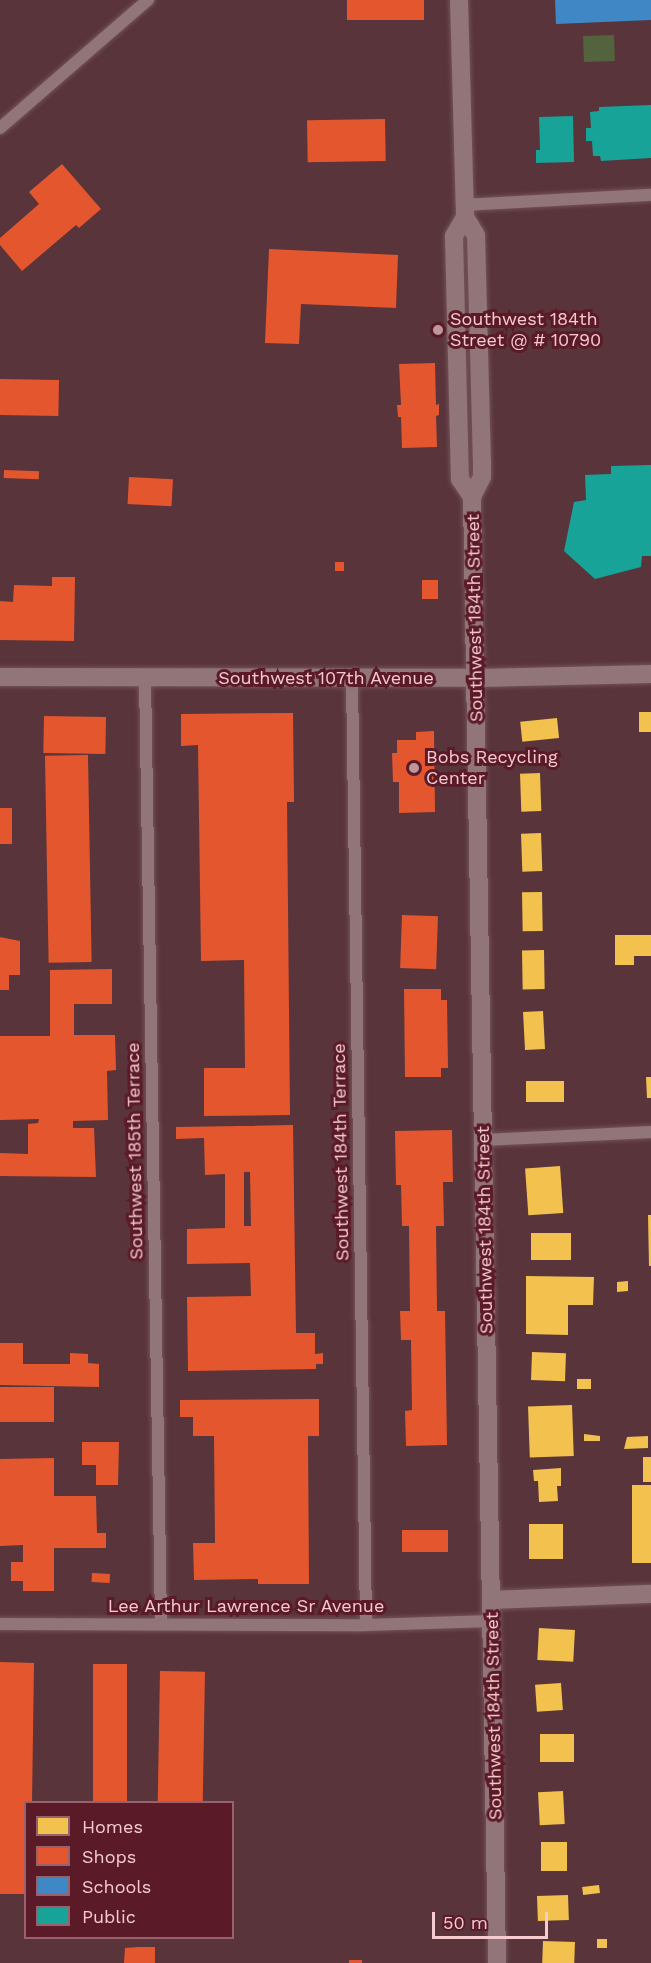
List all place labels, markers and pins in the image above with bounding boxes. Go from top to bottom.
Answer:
place label: Southwest 184th Street @ # 10790 [450,309,602,352]
marker: Southwest 184th Street @ # 10790 [431,323,445,337]
place label: Bobs Recycling Center [426,747,558,789]
marker: Bobs Recycling Center [407,761,421,775]

